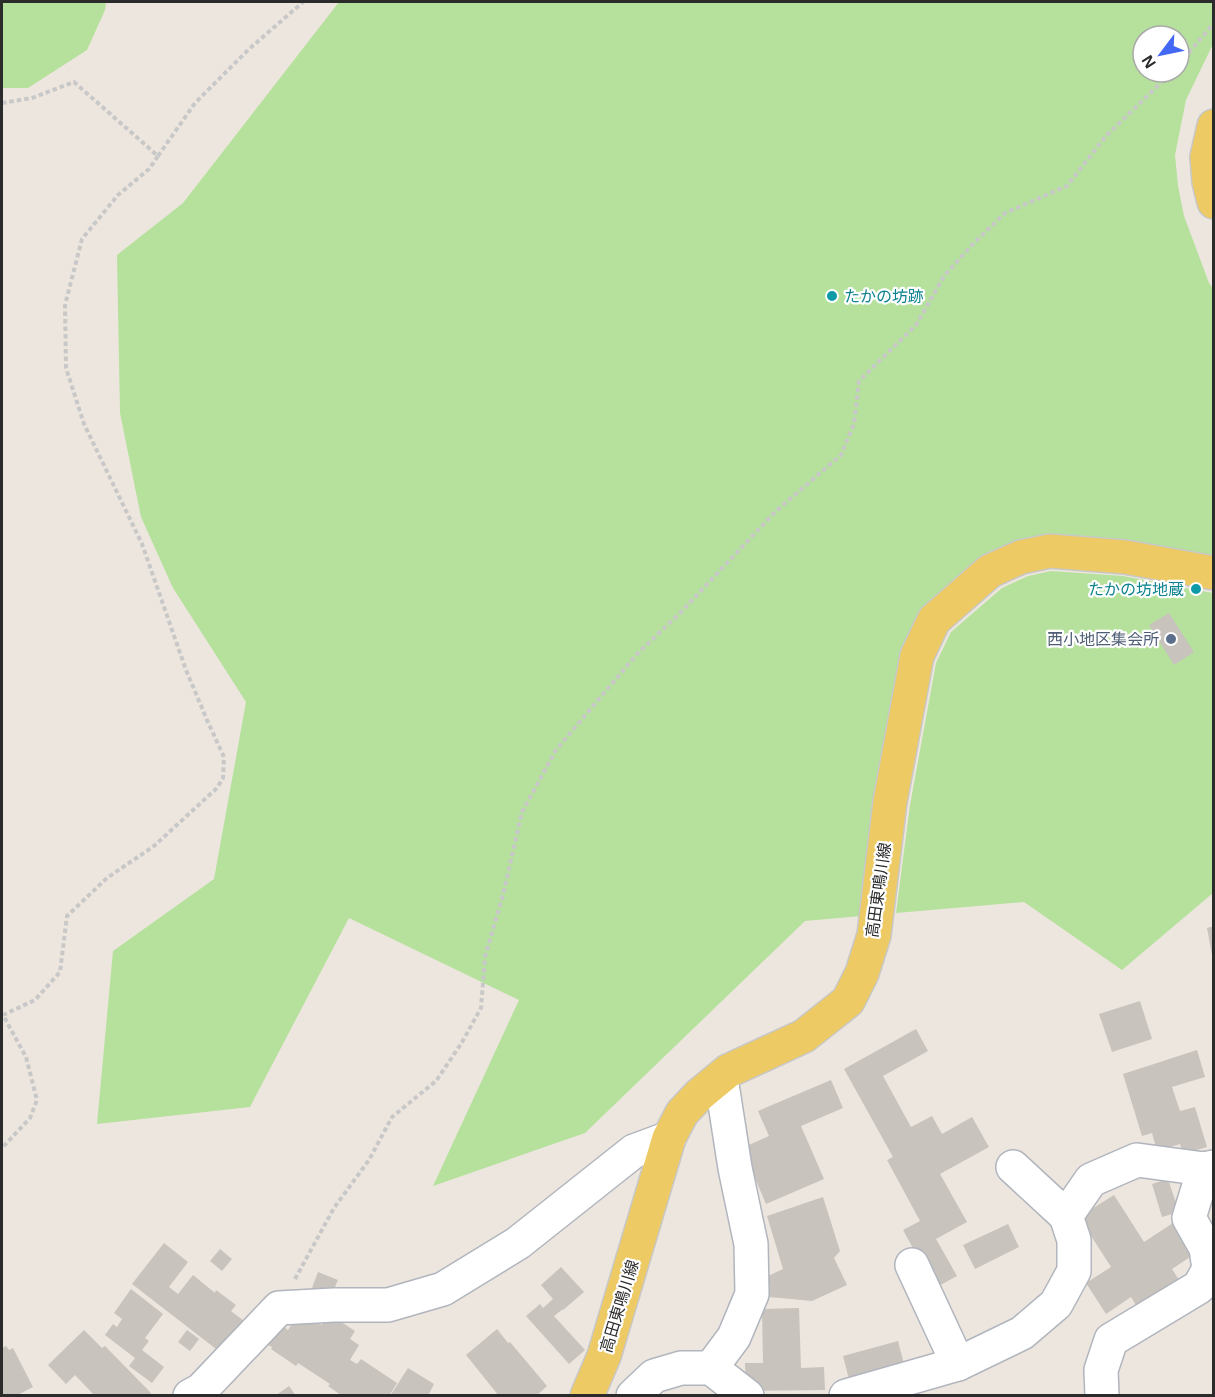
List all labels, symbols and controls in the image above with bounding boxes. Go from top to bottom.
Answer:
north arrow [1131,24,1191,84]
text: N [1138,52,1159,71]
place label: たかの坊跡 [844,288,924,305]
marker: たかの坊跡 [825,289,839,303]
place label: たかの坊地蔵 [1088,581,1184,598]
marker: たかの坊地蔵 [1189,582,1203,596]
place label: 西小地区集会所 [1047,631,1159,648]
marker: 西小地区集会所 [1164,632,1178,646]
street label: 高田東鳴川線 [863,841,894,939]
street label: 高田東鳴川線 [597,1258,642,1355]

